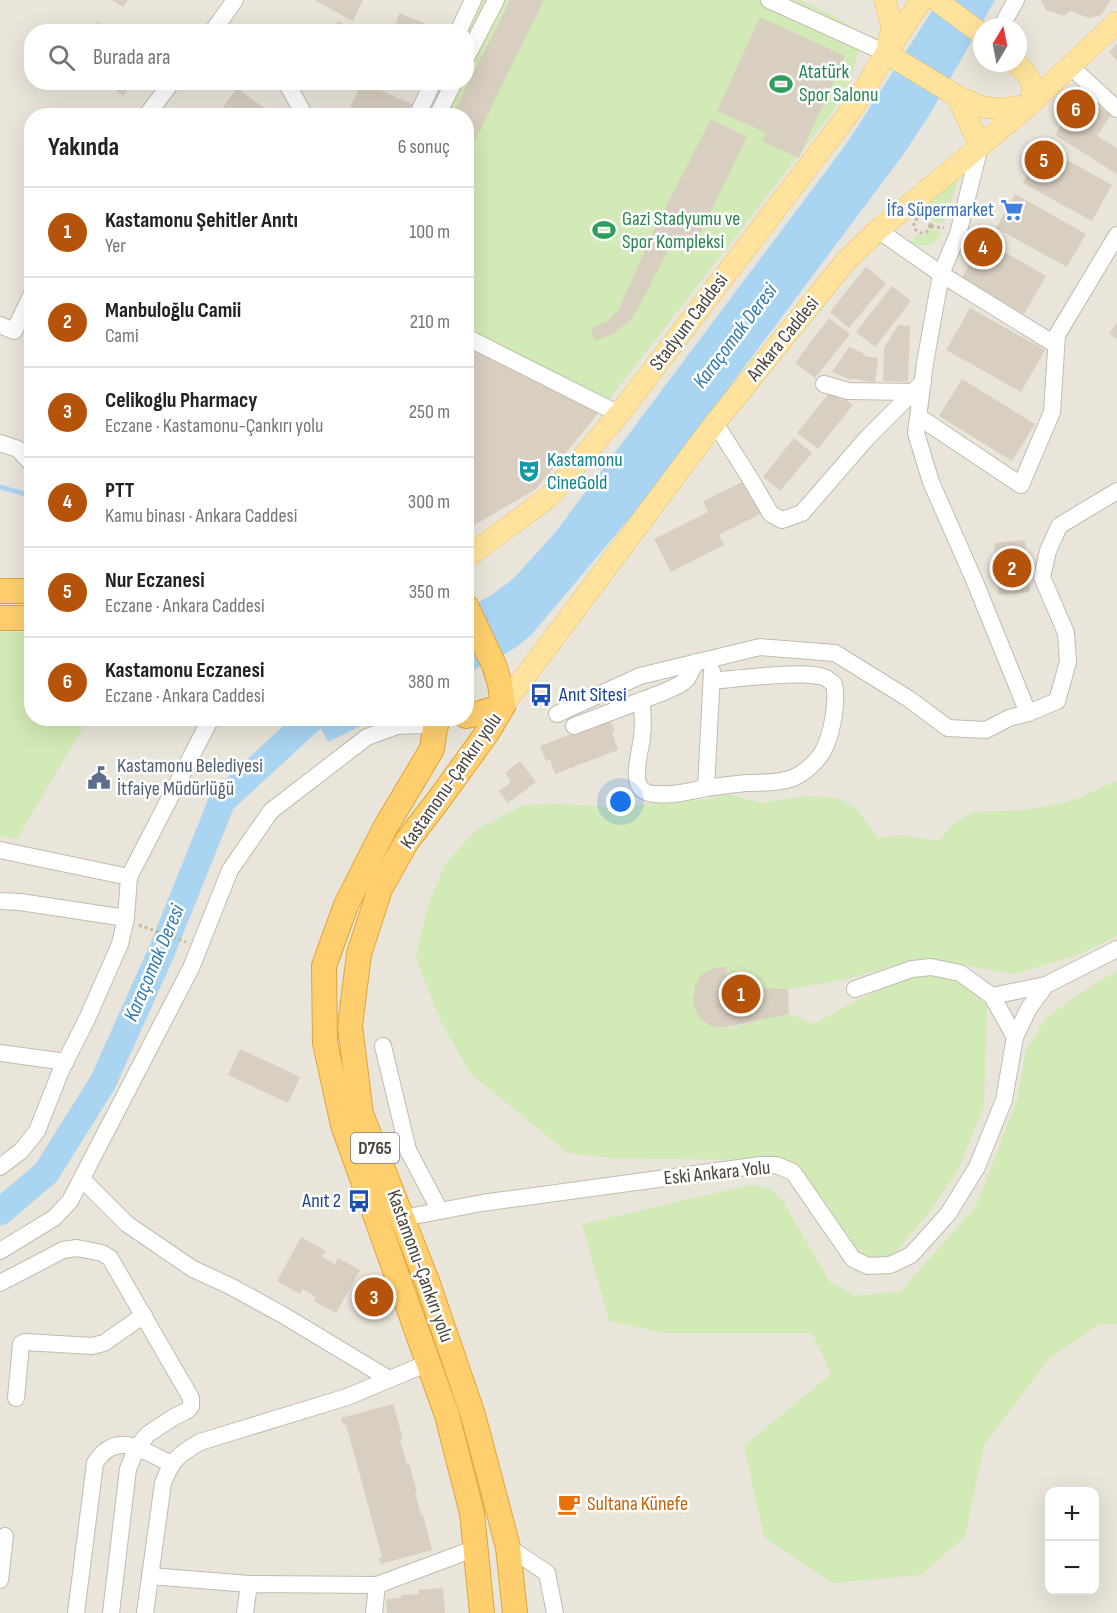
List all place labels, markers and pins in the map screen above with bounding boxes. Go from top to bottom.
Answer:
place label: Atatürk Spor Salonu [798,60,878,107]
sports icon: Atatürk Spor Salonu [768,71,794,97]
pin: 6 [1056,86,1096,132]
pin: 5 [1024,138,1064,182]
supermarket icon: İfa Süpermarket [999,197,1025,223]
place label: İfa Süpermarket [887,198,994,222]
place label: Gazi Stadyumu ve Spor Kompleksi [622,207,740,254]
sports icon: Gazi Stadyumu ve Spor Kompleksi [591,217,617,243]
pin: 4 [964,224,1002,270]
place label: Kastamonu CineGold [547,448,623,495]
theatre icon: Kastamonu CineGold [516,458,542,484]
pin: 2 [992,546,1032,590]
bus stop icon: Anıt Sitesi [528,682,554,708]
place label: Anıt Sitesi [558,683,627,707]
place label: Kastamonu Belediyesi İtfaiye Müdürlüğü [117,754,263,801]
public building icon: Kastamonu Belediyesi İtfaiye Müdürlüğü [86,765,112,791]
pin: 1 [722,972,760,1016]
bus stop icon: Anıt 2 [346,1188,372,1214]
place label: Anıt 2 [301,1189,341,1213]
pin: 3 [354,1274,394,1320]
cafe icon: Sultana Künefe [556,1491,582,1517]
place label: Sultana Künefe [587,1492,688,1516]

